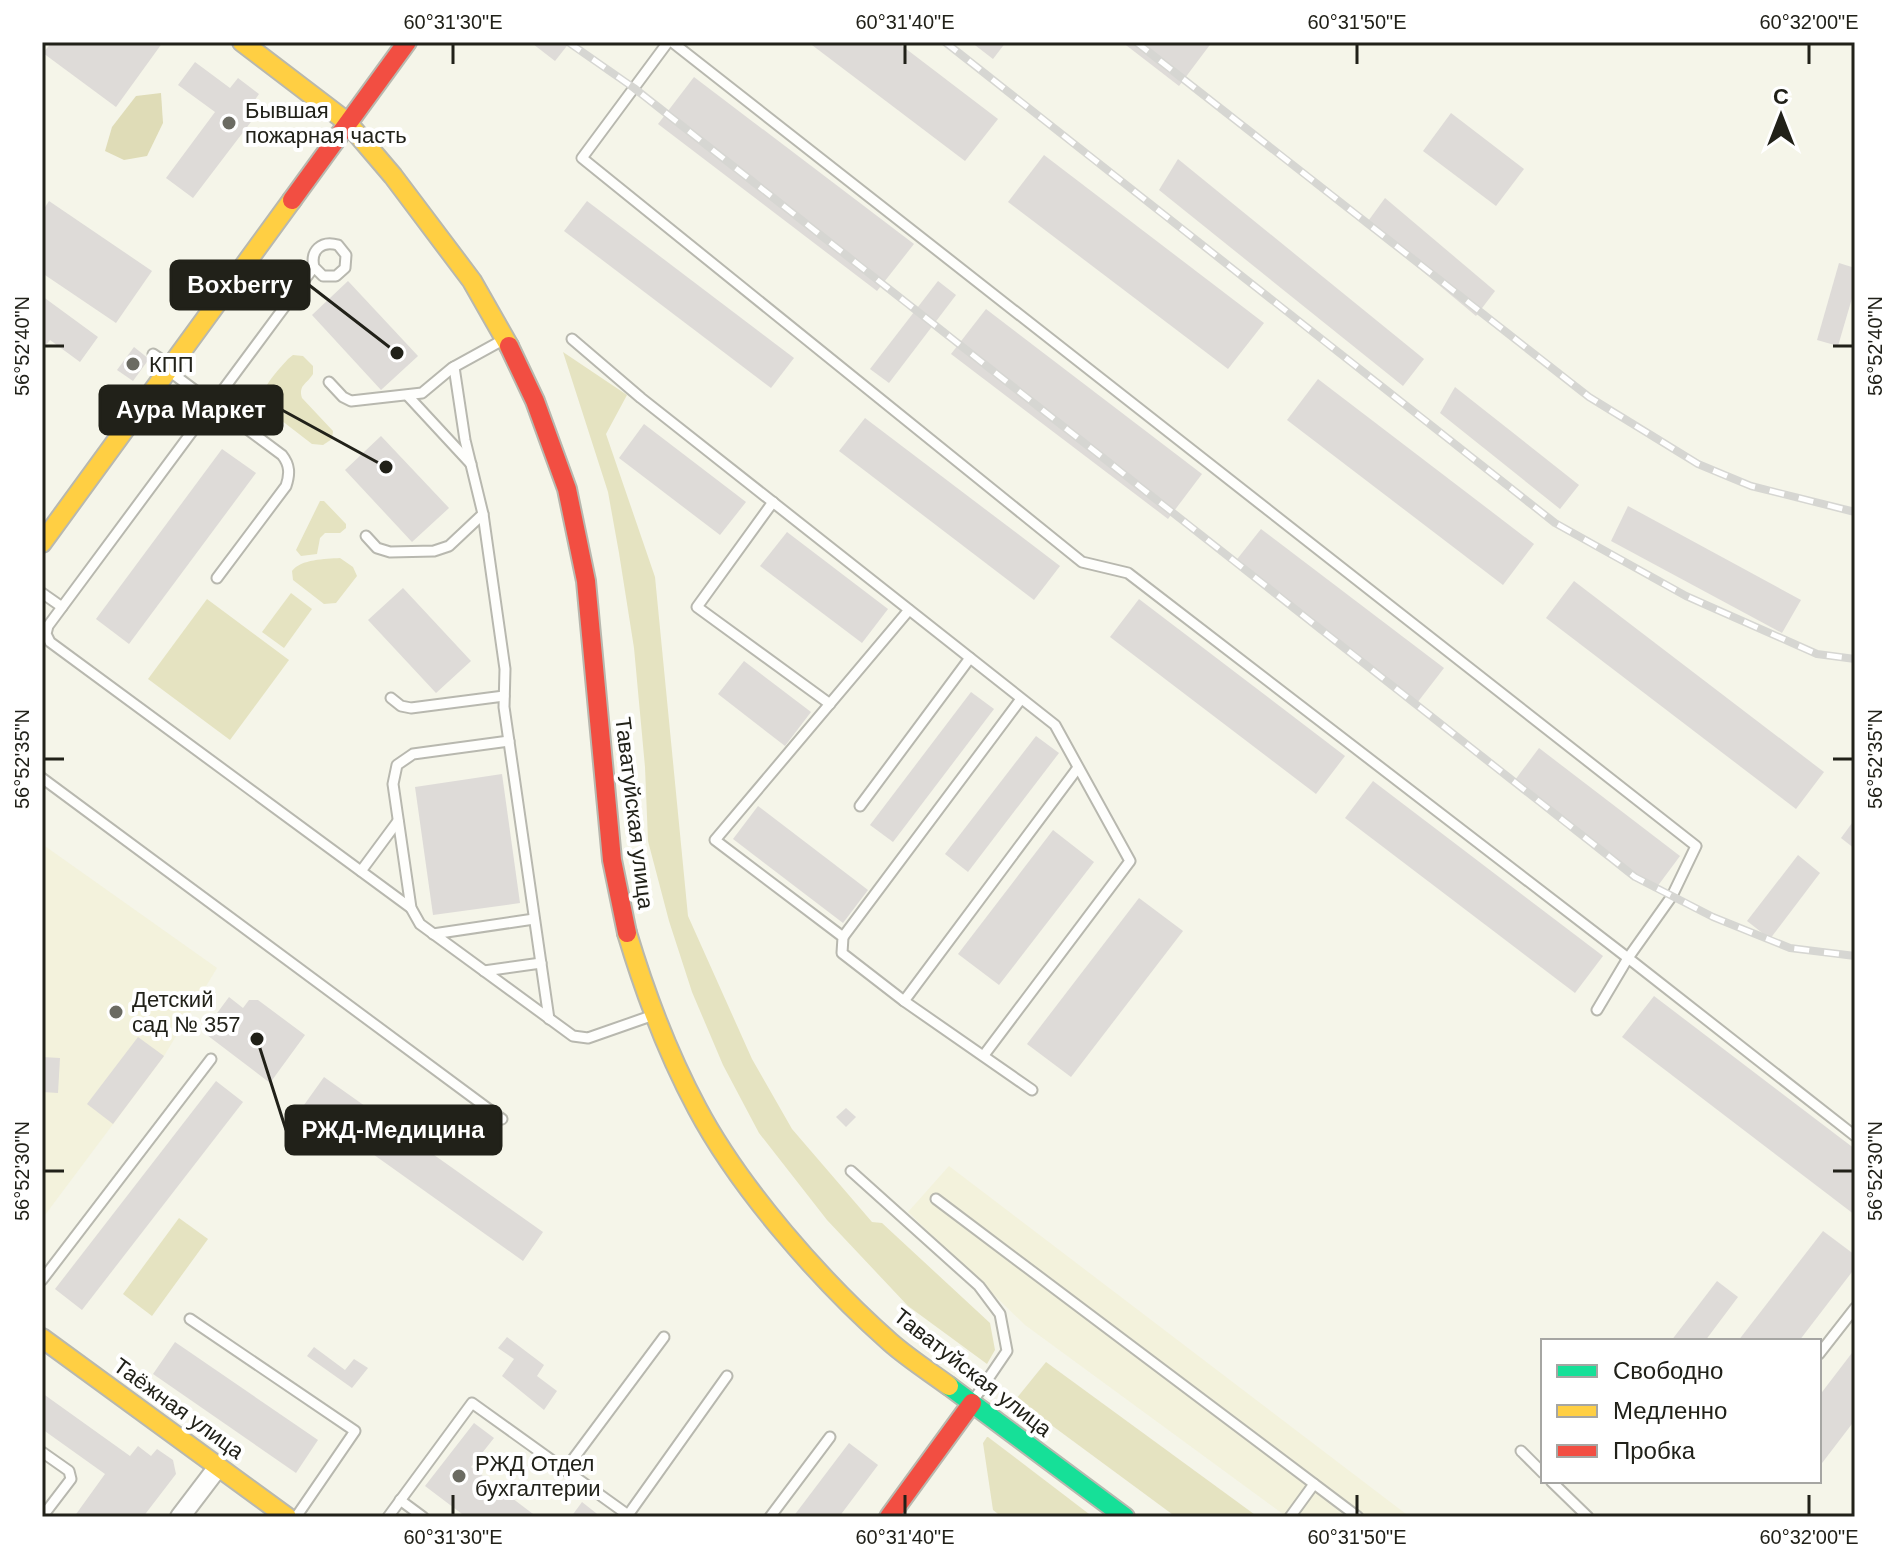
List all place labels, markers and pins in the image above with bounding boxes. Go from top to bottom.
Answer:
place label: Бывшая пожарная часть [245,98,407,148]
marker: Бывшая пожарная часть [220,114,238,132]
callout: Boxberry [171,261,309,309]
place label: КПП [149,352,193,377]
marker: КПП [124,355,142,373]
callout: Аура Маркет [100,386,282,434]
place label: Детский сад № 357 [132,987,241,1037]
marker: Детский сад № 357 [107,1003,125,1021]
callout: РЖД-Медицина [286,1106,501,1154]
place label: РЖД Отдел бухгалтерии [475,1451,601,1501]
marker: РЖД Отдел бухгалтерии [450,1467,468,1485]

